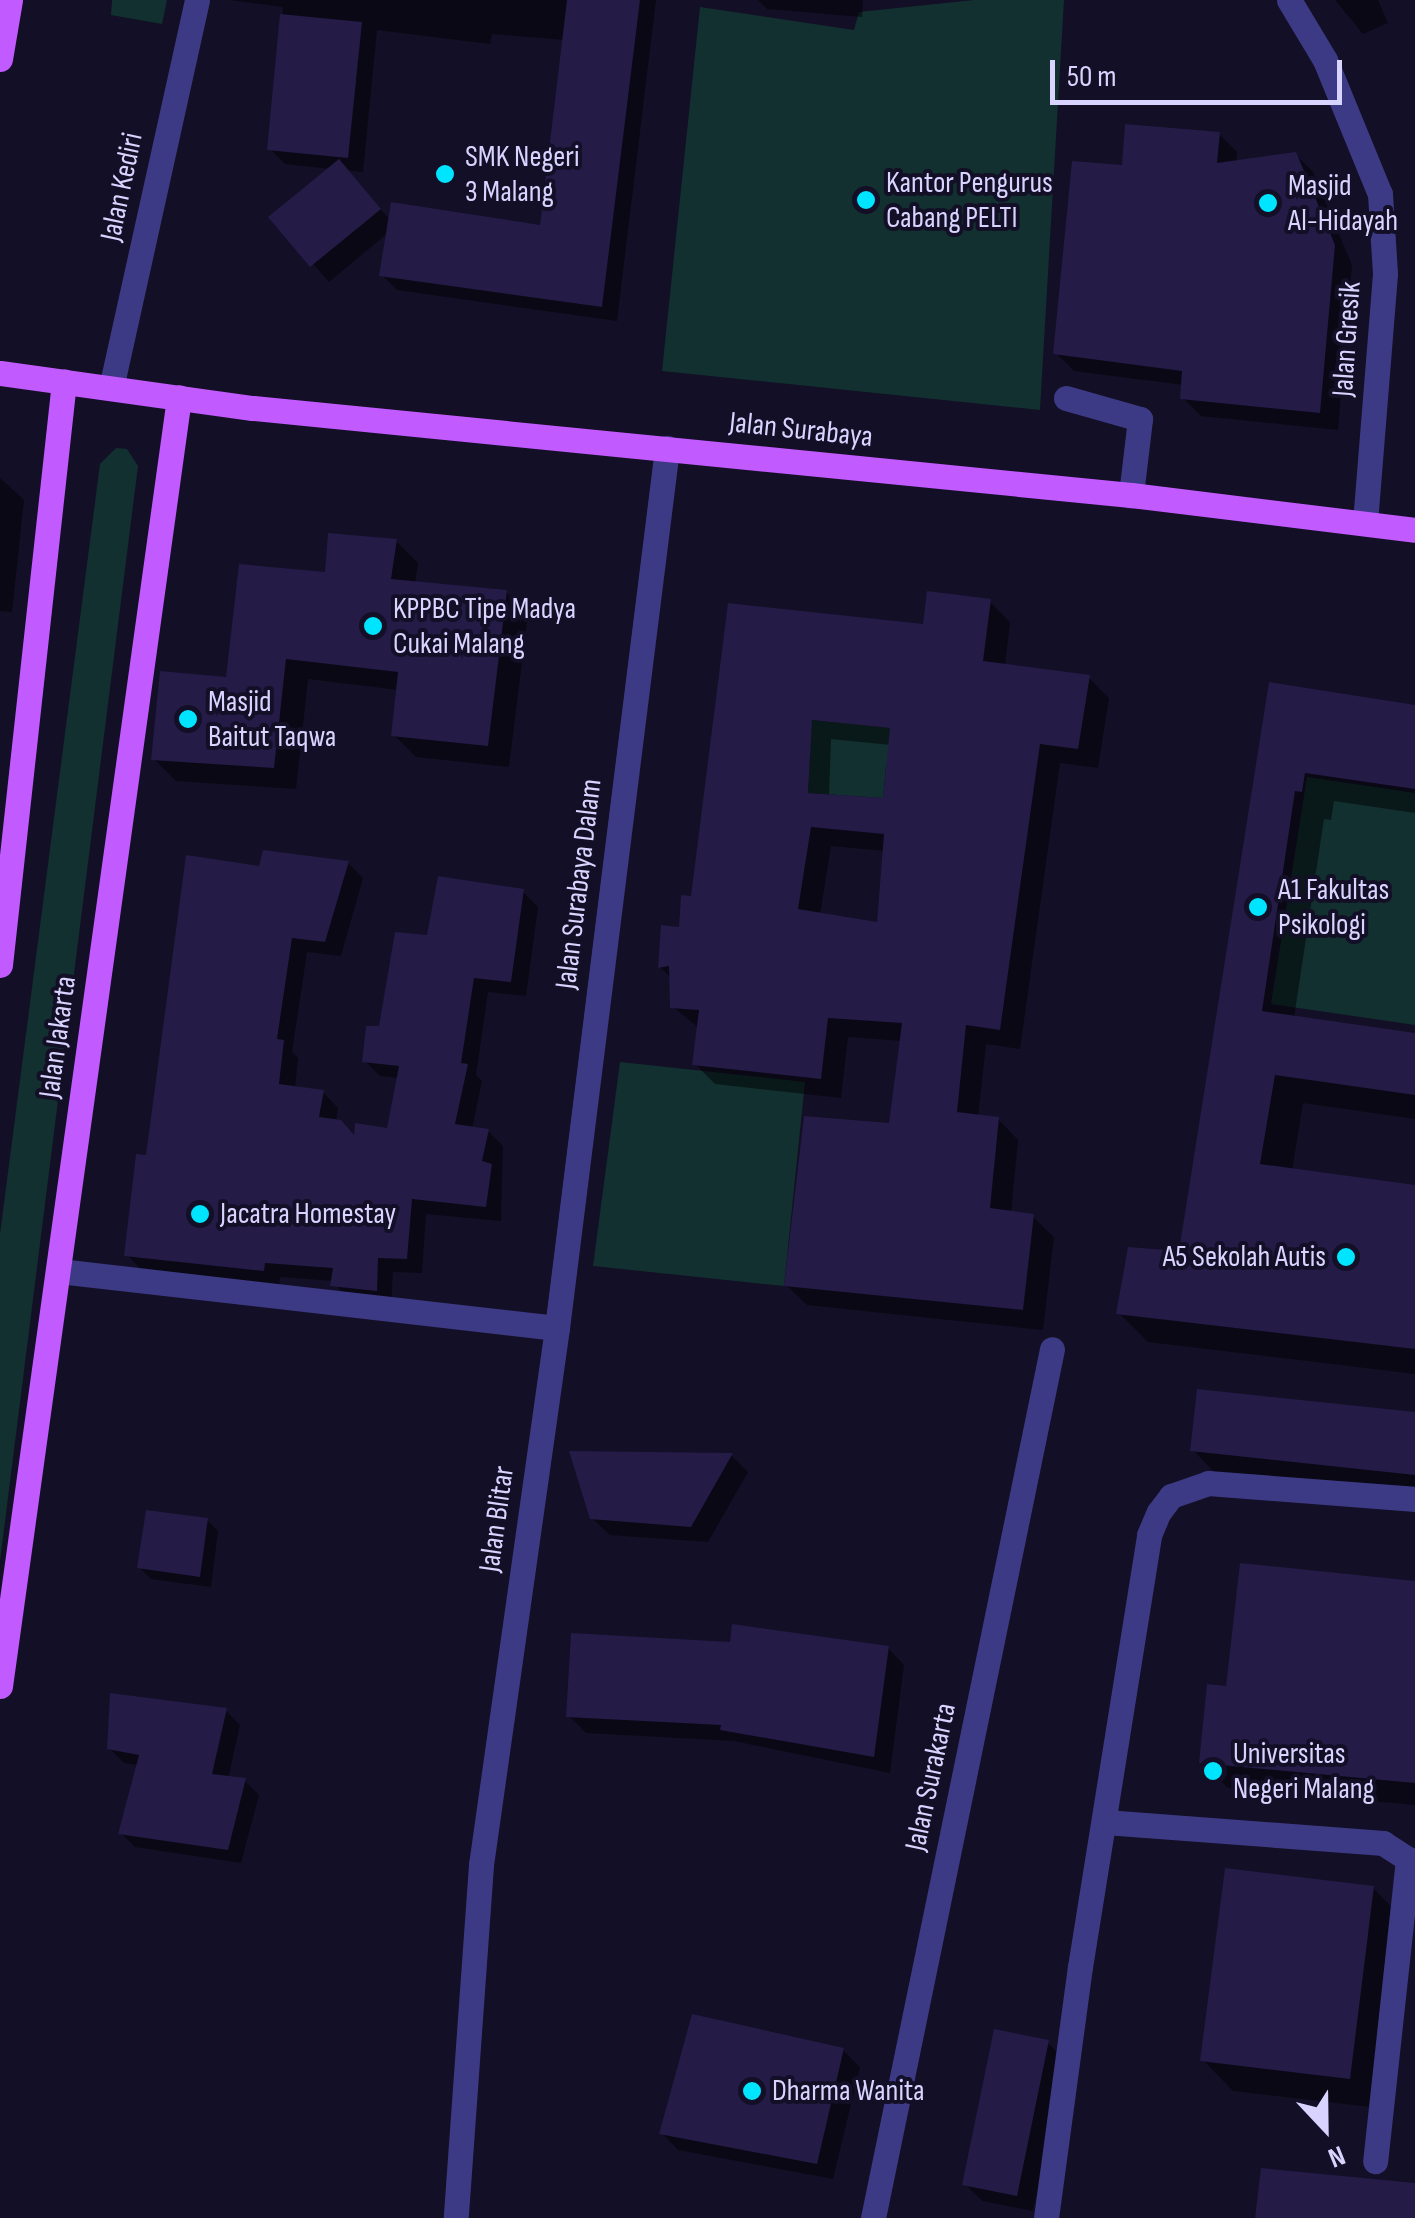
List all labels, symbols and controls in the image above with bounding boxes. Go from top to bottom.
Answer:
scale bar [1055,40,1348,102]
text: 50 m [1067,59,1116,95]
street label: Jalan Kediri [93,130,151,244]
place label: SMK Negeri 3 Malang [465,139,580,210]
marker: SMK Negeri 3 Malang [434,163,456,185]
place label: Kantor Pengurus Cabang PELTI [886,165,1053,236]
place label: Masjid Al-Hidayah [1288,168,1398,238]
marker: Kantor Pengurus Cabang PELTI [855,189,877,211]
marker: Masjid Al-Hidayah [1257,192,1279,214]
street label: Jalan Gresik [1325,280,1369,398]
street label: Jalan Surabaya [728,405,874,455]
place label: KPPBC Tipe Madya Cukai Malang [393,591,576,662]
marker: KPPBC Tipe Madya Cukai Malang [362,615,384,637]
place label: Masjid Baitut Taqwa [208,684,336,754]
marker: Masjid Baitut Taqwa [177,708,199,730]
street label: Jalan Surabaya Dalam [548,777,610,991]
place label: A1 Fakultas Psikologi [1278,872,1389,942]
marker: A1 Fakultas Psikologi [1247,896,1269,918]
street label: Jalan Jakarta [32,974,84,1100]
place label: Jacatra Homestay [220,1196,396,1232]
marker: Jacatra Homestay [189,1203,211,1225]
place label: A5 Sekolah Autis [1163,1239,1326,1275]
marker: A5 Sekolah Autis [1335,1246,1357,1268]
street label: Jalan Blitar [472,1464,522,1574]
street label: Jalan Surakarta [898,1700,964,1854]
place label: Universitas Negeri Malang [1233,1736,1375,1806]
marker: Universitas Negeri Malang [1202,1760,1224,1782]
place label: Dharma Wanita [772,2073,925,2109]
north arrow [1275,2078,1375,2178]
marker: Dharma Wanita [741,2080,763,2102]
text: N [1323,2138,1350,2174]

